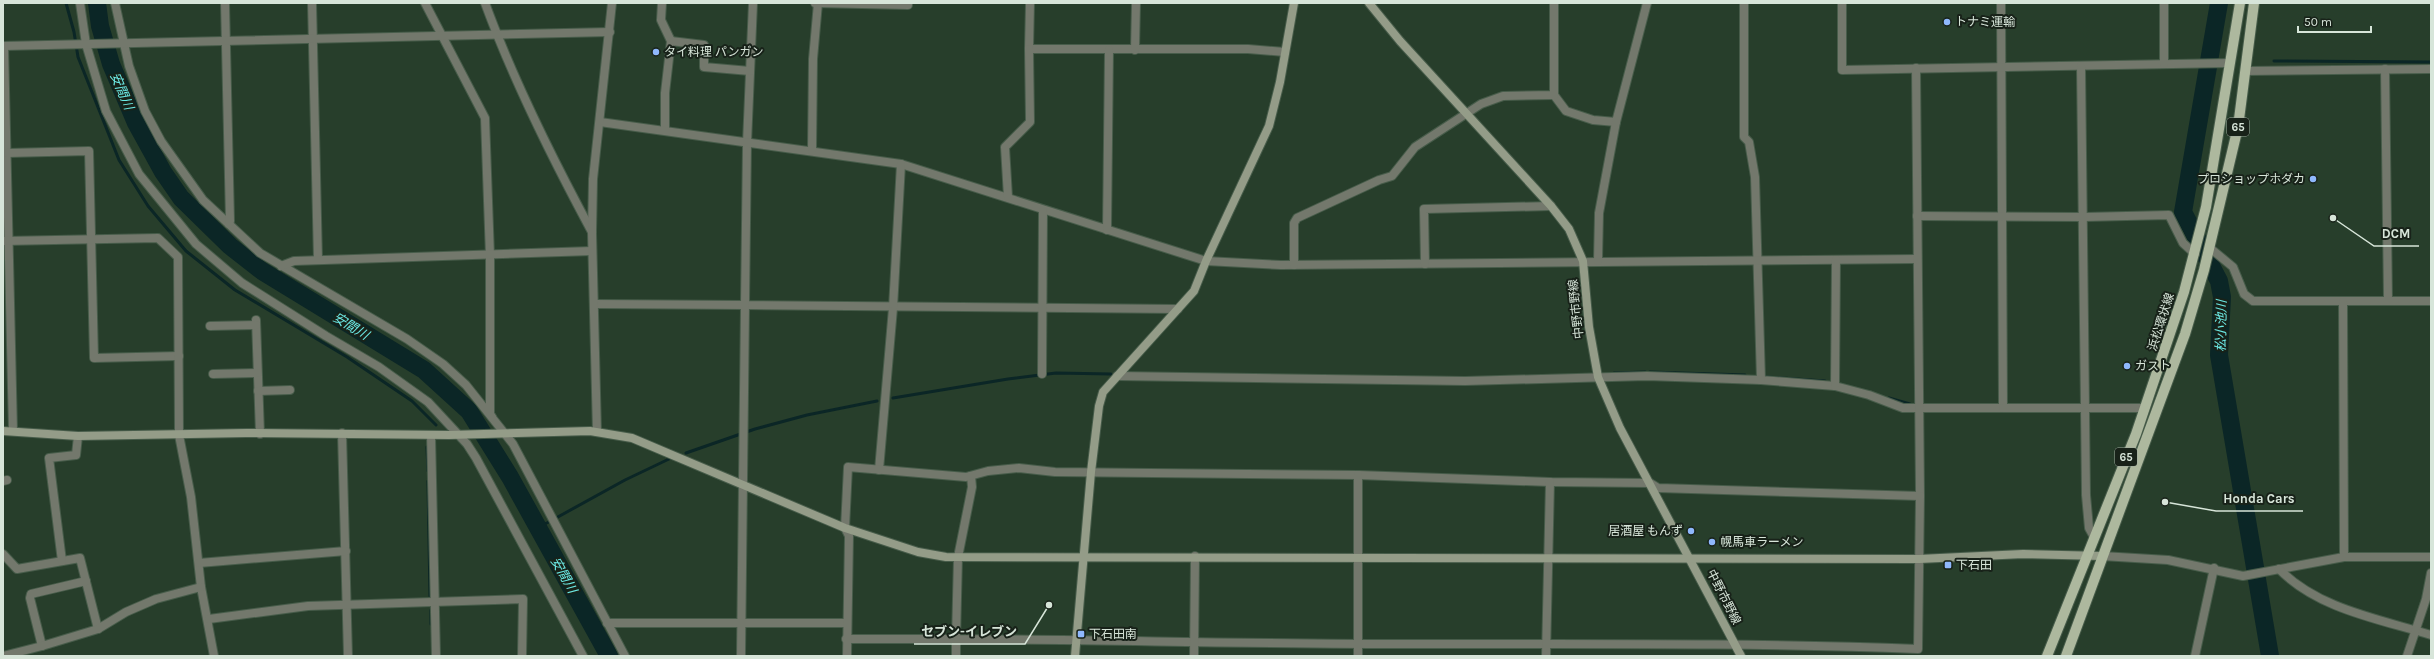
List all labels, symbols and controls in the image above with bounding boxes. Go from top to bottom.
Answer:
scale bar [2298,8,2371,34]
place label: トナミ運輸 [1955,15,2015,29]
text: 50 m [2304,15,2332,29]
marker: トナミ運輸 [1942,17,1952,27]
place label: タイ料理 パンガン [664,45,763,59]
marker: タイ料理 パンガン [651,47,661,57]
water label: 安間川 [107,70,137,114]
road number: 65 [2227,118,2249,136]
place label: プロショップホダカ [2197,172,2305,186]
marker: プロショップホダカ [2308,174,2318,184]
callout: DCM [2374,221,2419,246]
text: DCM [2382,226,2410,241]
street label: 中野市野線 [1566,278,1586,340]
street label: 浜松環状線 [2145,291,2177,353]
water label: 松小池川 [2213,298,2229,352]
water label: 安間川 [330,310,373,343]
place label: ガスト [2135,359,2171,373]
marker: ガスト [2122,361,2132,371]
road number: 65 [2115,448,2137,466]
callout: Honda Cars [2216,486,2303,511]
text: Honda Cars [2223,491,2295,506]
place label: 居酒屋 もんず [1608,524,1683,538]
marker: 居酒屋 もんず [1686,526,1696,536]
place label: 幌馬車ラーメン [1720,535,1804,549]
marker: 幌馬車ラーメン [1707,537,1717,547]
water label: 安間川 [548,554,581,597]
place label: 下石田 [1956,558,1992,572]
marker: 下石田 [1943,560,1953,570]
street label: 中野市野線 [1704,567,1744,627]
callout: セブン-イレブン [914,619,1025,644]
text: セブン-イレブン [921,624,1017,639]
place label: 下石田南 [1089,627,1137,641]
marker: 下石田南 [1076,629,1086,639]

